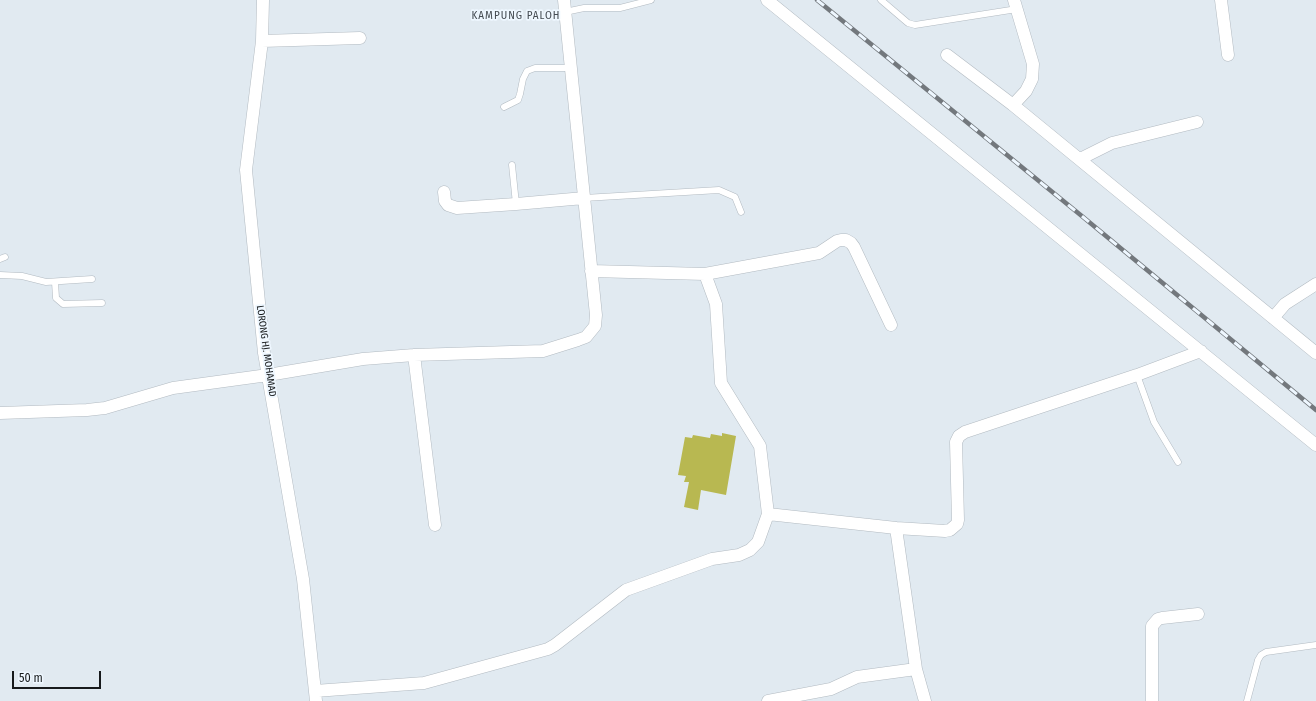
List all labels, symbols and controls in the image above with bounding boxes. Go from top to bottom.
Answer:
district label: KAMPUNG PALOH [471,9,561,23]
street label: LORONG HJ. MOHAMAD [254,305,278,397]
scale bar [14,663,103,689]
text: 50 m [19,671,43,685]

